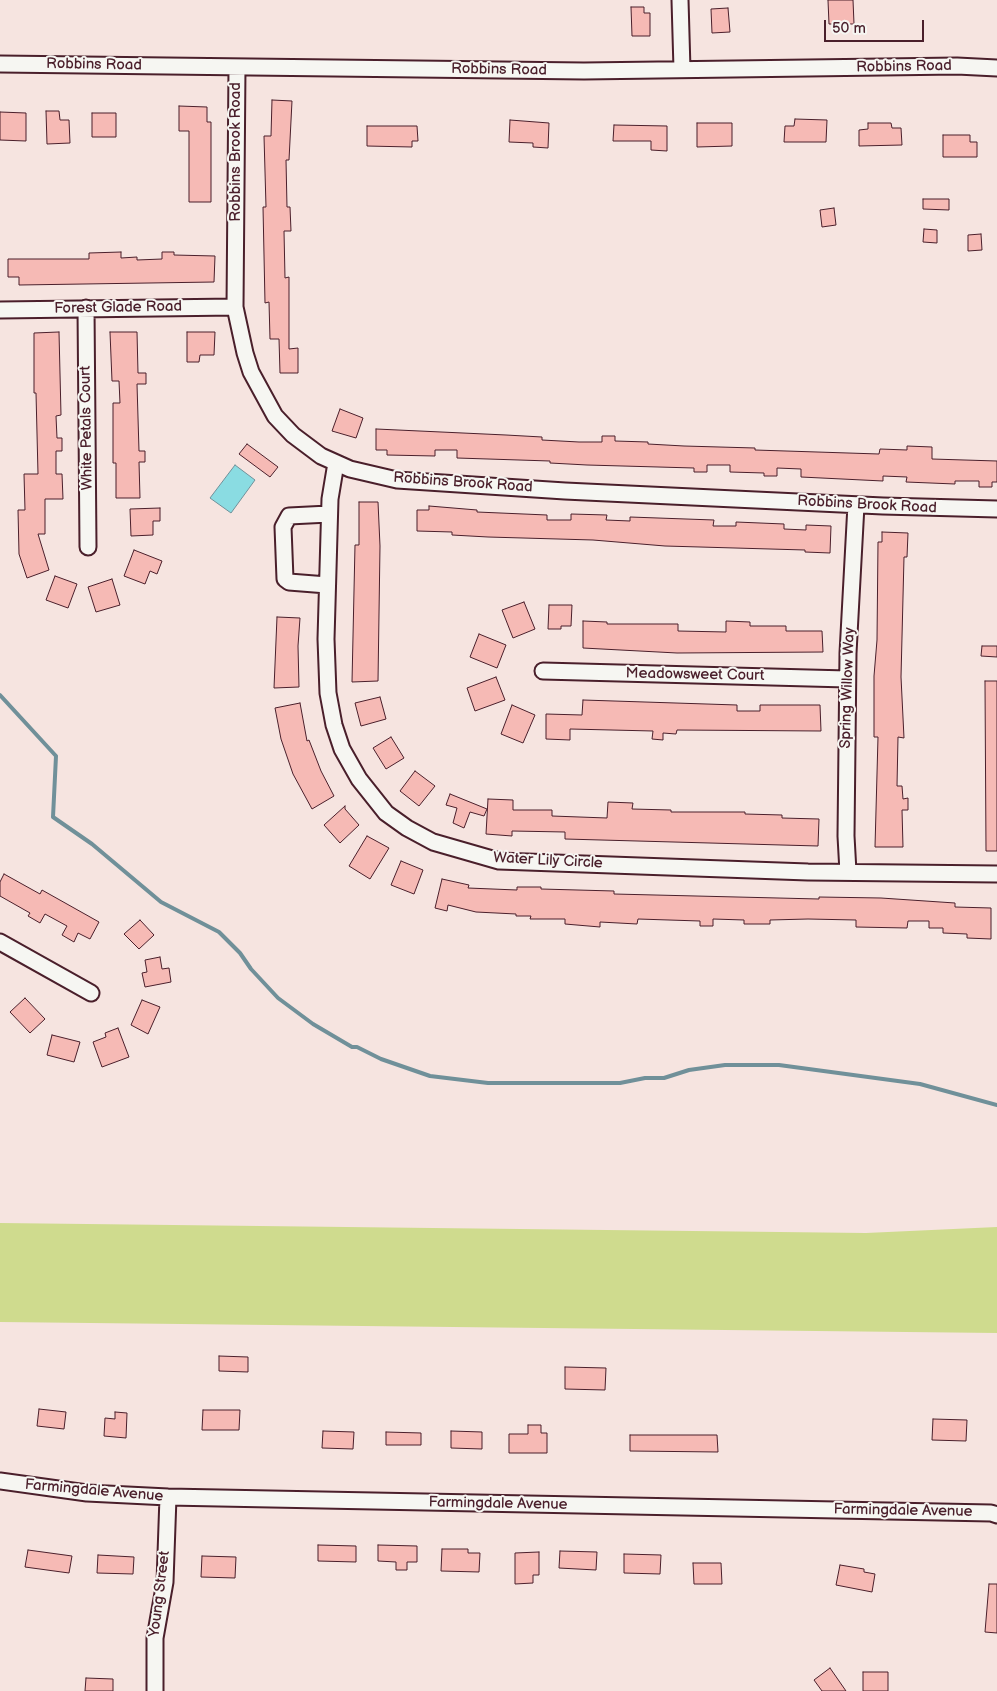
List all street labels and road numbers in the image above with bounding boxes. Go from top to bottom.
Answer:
street label: Robbins Road [46,55,142,75]
street label: Robbins Road [856,57,952,77]
street label: Robbins Road [451,60,547,80]
street label: Robbins Brook Road [227,82,245,222]
street label: Forest Glade Road [54,298,182,318]
street label: White Petals Court [77,365,97,491]
street label: Robbins Brook Road [393,469,533,497]
street label: Robbins Brook Road [797,492,937,518]
street label: Spring Willow Way [837,627,859,749]
street label: Meadowsweet Court [625,665,765,685]
street label: Water Lily Circle [493,849,603,873]
street label: Farmingdale Avenue [24,1476,164,1506]
street label: Farmingdale Avenue [428,1494,568,1514]
street label: Farmingdale Avenue [833,1501,973,1521]
street label: Young Street [146,1550,174,1638]

